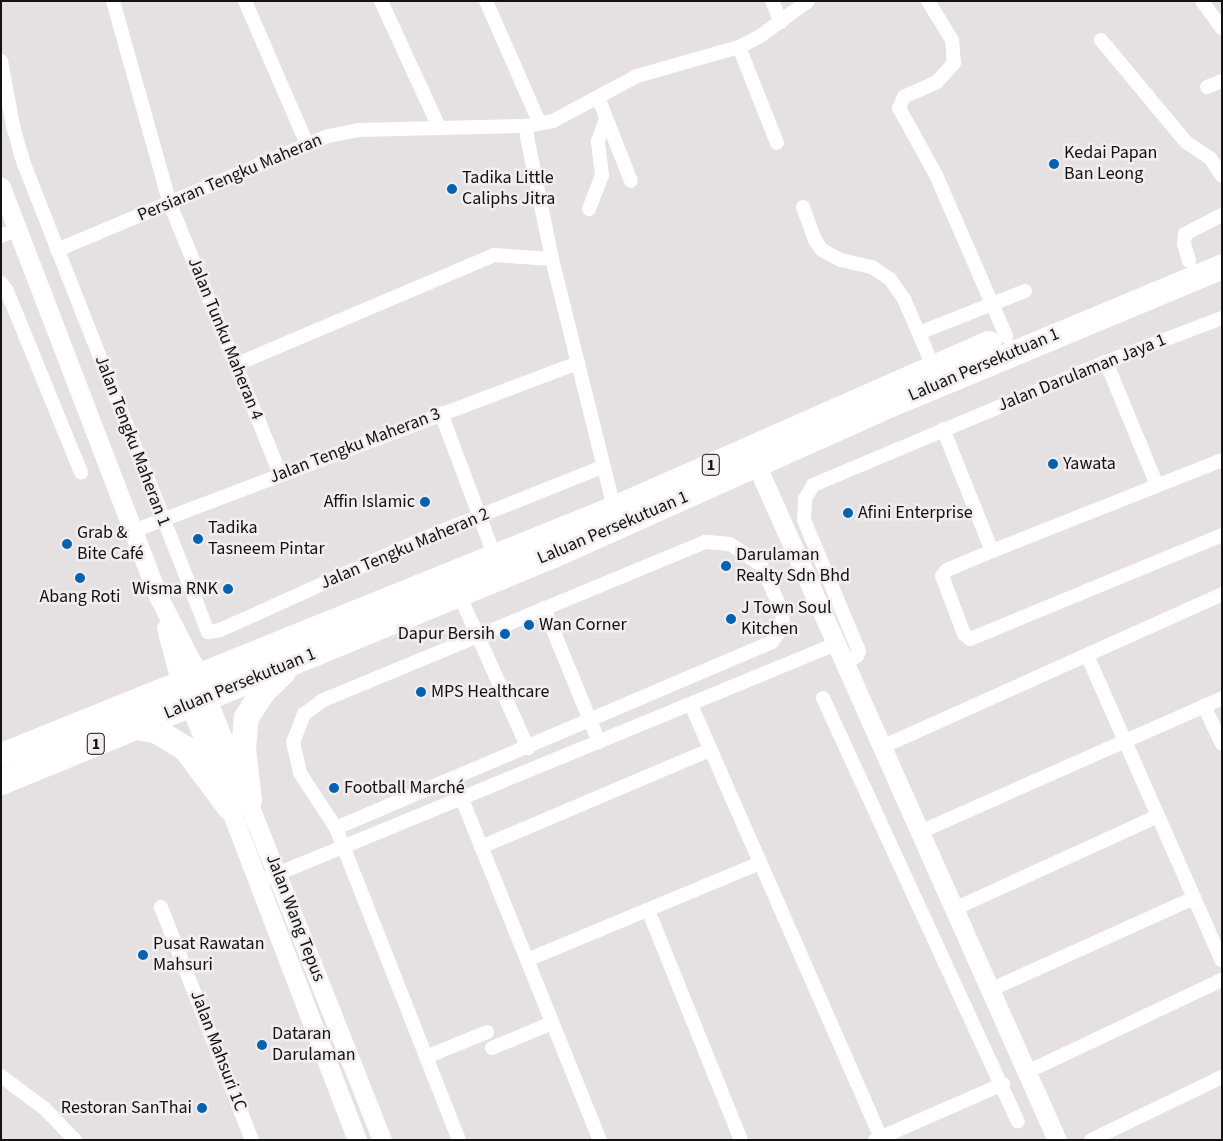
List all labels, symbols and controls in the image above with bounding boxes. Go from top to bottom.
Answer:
street label: Persiaran Tengku Maheran [135,129,325,227]
place label: Kedai Papan Ban Leong [1064,143,1157,186]
marker: Kedai Papan Ban Leong [1048,158,1060,170]
place label: Tadika Little Caliphs Jitra [462,168,555,210]
marker: Tadika Little Caliphs Jitra [446,183,458,195]
street label: Jalan Tunku Maheran 4 [182,255,268,423]
street label: Laluan Persekutuan 1 [905,323,1063,407]
street label: Jalan Darulaman Jaya 1 [995,329,1169,417]
street label: Jalan Tengku Maheran 1 [89,352,175,530]
street label: Jalan Tengku Maheran 3 [266,403,444,489]
road number: 1 [701,452,721,478]
place label: Yawata [1063,453,1116,475]
marker: Yawata [1047,458,1059,470]
street label: Laluan Persekutuan 1 [534,486,692,570]
place label: Affin Islamic [324,491,415,513]
marker: Affin Islamic [419,496,431,508]
place label: Afini Enterprise [858,502,973,524]
street label: Jalan Tengku Maheran 2 [317,504,493,594]
marker: Afini Enterprise [842,507,854,519]
place label: Tadika Tasneem Pintar [208,518,325,560]
place label: Grab & Bite Café [77,523,144,566]
marker: Tadika Tasneem Pintar [192,533,204,545]
marker: Grab & Bite Café [61,538,73,550]
place label: Darulaman Realty Sdn Bhd [736,545,850,588]
marker: Darulaman Realty Sdn Bhd [720,560,732,572]
marker: Abang Roti [74,572,86,584]
place label: Wisma RNK [132,578,218,600]
marker: Wisma RNK [222,583,234,595]
place label: Abang Roti [39,586,121,608]
place label: J Town Soul Kitchen [741,598,832,640]
marker: J Town Soul Kitchen [725,613,737,625]
place label: Wan Corner [539,614,627,636]
marker: Wan Corner [523,619,535,631]
place label: Dapur Bersih [398,623,495,645]
marker: Dapur Bersih [499,628,511,640]
street label: Laluan Persekutuan 1 [161,644,319,724]
place label: MPS Healthcare [431,681,549,703]
marker: MPS Healthcare [415,686,427,698]
road number: 1 [86,731,106,758]
place label: Football Marché [344,777,465,799]
marker: Football Marché [328,782,340,794]
street label: Jalan Wang Tepus [261,851,329,985]
place label: Pusat Rawatan Mahsuri [153,934,264,976]
marker: Pusat Rawatan Mahsuri [137,949,149,961]
street label: Jalan Mahsuri 1C [185,988,251,1114]
place label: Dataran Darulaman [272,1024,356,1066]
marker: Dataran Darulaman [256,1039,268,1051]
place label: Restoran SanThai [61,1097,192,1119]
marker: Restoran SanThai [196,1102,208,1114]

